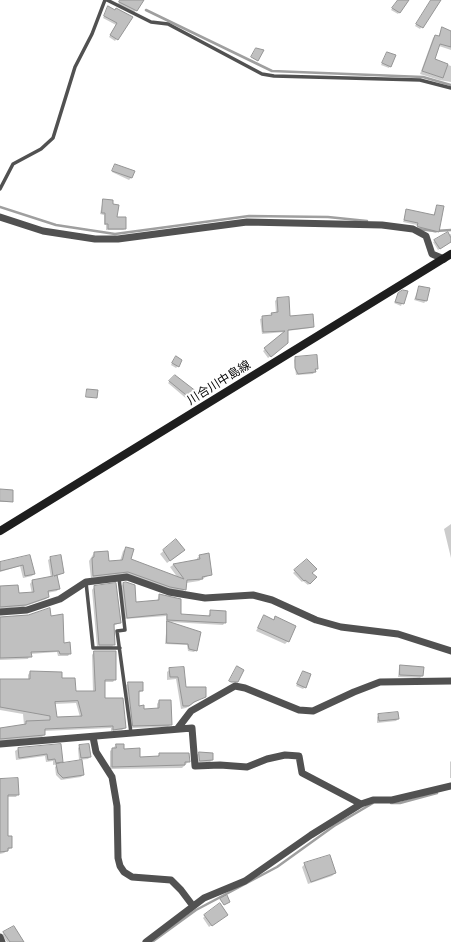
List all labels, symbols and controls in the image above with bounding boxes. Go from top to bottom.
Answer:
street label: 川合川中島線 [185,358,253,408]

